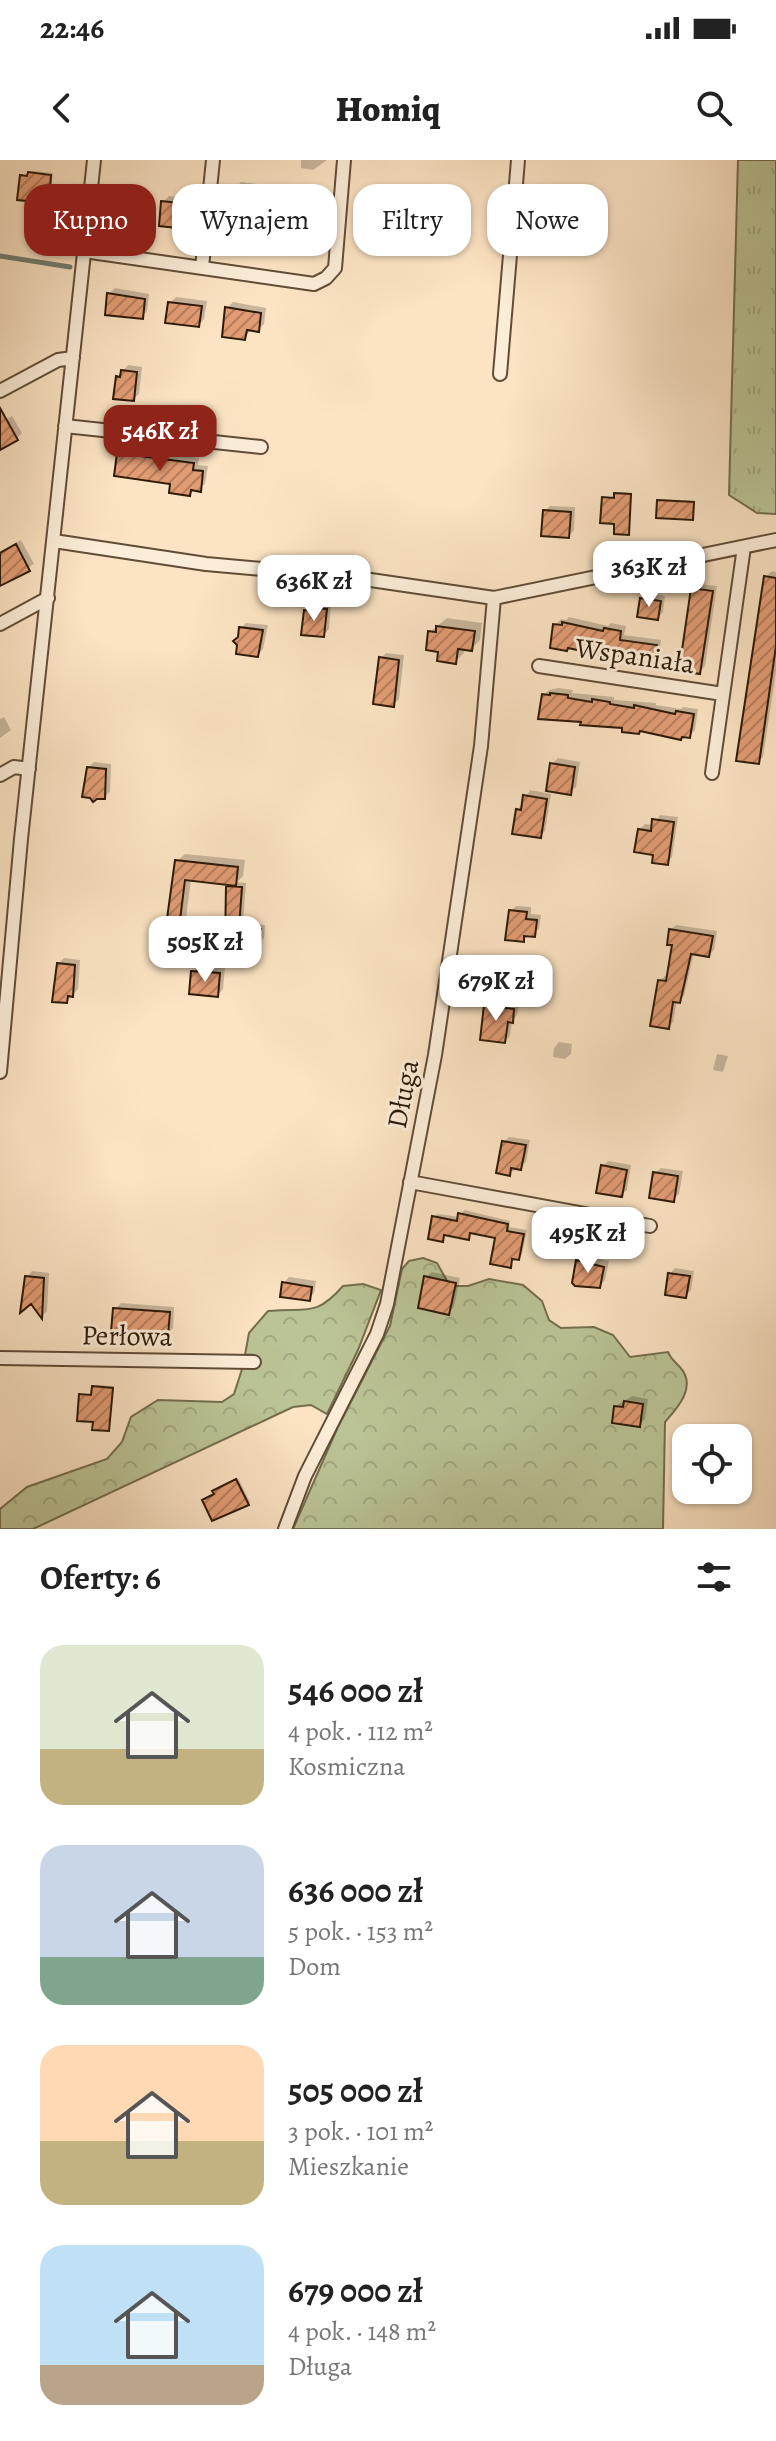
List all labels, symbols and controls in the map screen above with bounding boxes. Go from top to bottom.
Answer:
text: 22:46 [40,8,104,48]
text: Homiq [336,84,440,133]
icon: back [40,86,84,130]
icon: search [692,86,736,130]
chip: Kupno [24,184,156,256]
chip: Wynajem [172,184,337,256]
chip: Filtry [353,184,471,256]
chip: Nowe [487,184,608,256]
pin: 546K zł [86,405,234,473]
text: 546K zł [122,413,198,448]
pin: 363K zł [575,541,723,609]
text: 363K zł [611,549,687,584]
pin: 636K zł [240,555,388,623]
text: 636K zł [276,563,352,598]
street label: Wspaniała [572,629,697,683]
pin: 505K zł [131,916,279,984]
text: 505K zł [167,924,243,959]
pin: 679K zł [422,955,570,1023]
text: 679K zł [458,963,534,998]
street label: Długa [378,1056,428,1132]
pin: 495K zł [514,1207,662,1275]
text: 495K zł [550,1215,626,1250]
street label: Perłowa [81,1316,173,1356]
map controls [672,1424,752,1504]
button: locate [672,1424,752,1504]
text: Oferty: 6 [40,1554,161,1601]
icon: filters [692,1555,736,1599]
text: 546 000 zł [288,1667,423,1714]
icon: home [104,1677,200,1773]
text: 4 pok. · 112 m² [288,1714,433,1749]
text: Kosmiczna [288,1749,405,1784]
text: 636 000 zł [288,1867,423,1914]
icon: home [104,1877,200,1973]
text: 5 pok. · 153 m² [288,1914,433,1949]
text: Dom [288,1949,341,1984]
text: 505 000 zł [288,2067,423,2114]
icon: home [104,2077,200,2173]
text: 3 pok. · 101 m² [288,2114,433,2149]
text: Mieszkanie [288,2149,409,2184]
text: 679 000 zł [288,2267,423,2314]
icon: home [104,2277,200,2373]
text: 4 pok. · 148 m² [288,2314,436,2349]
text: Długa [288,2349,352,2384]

